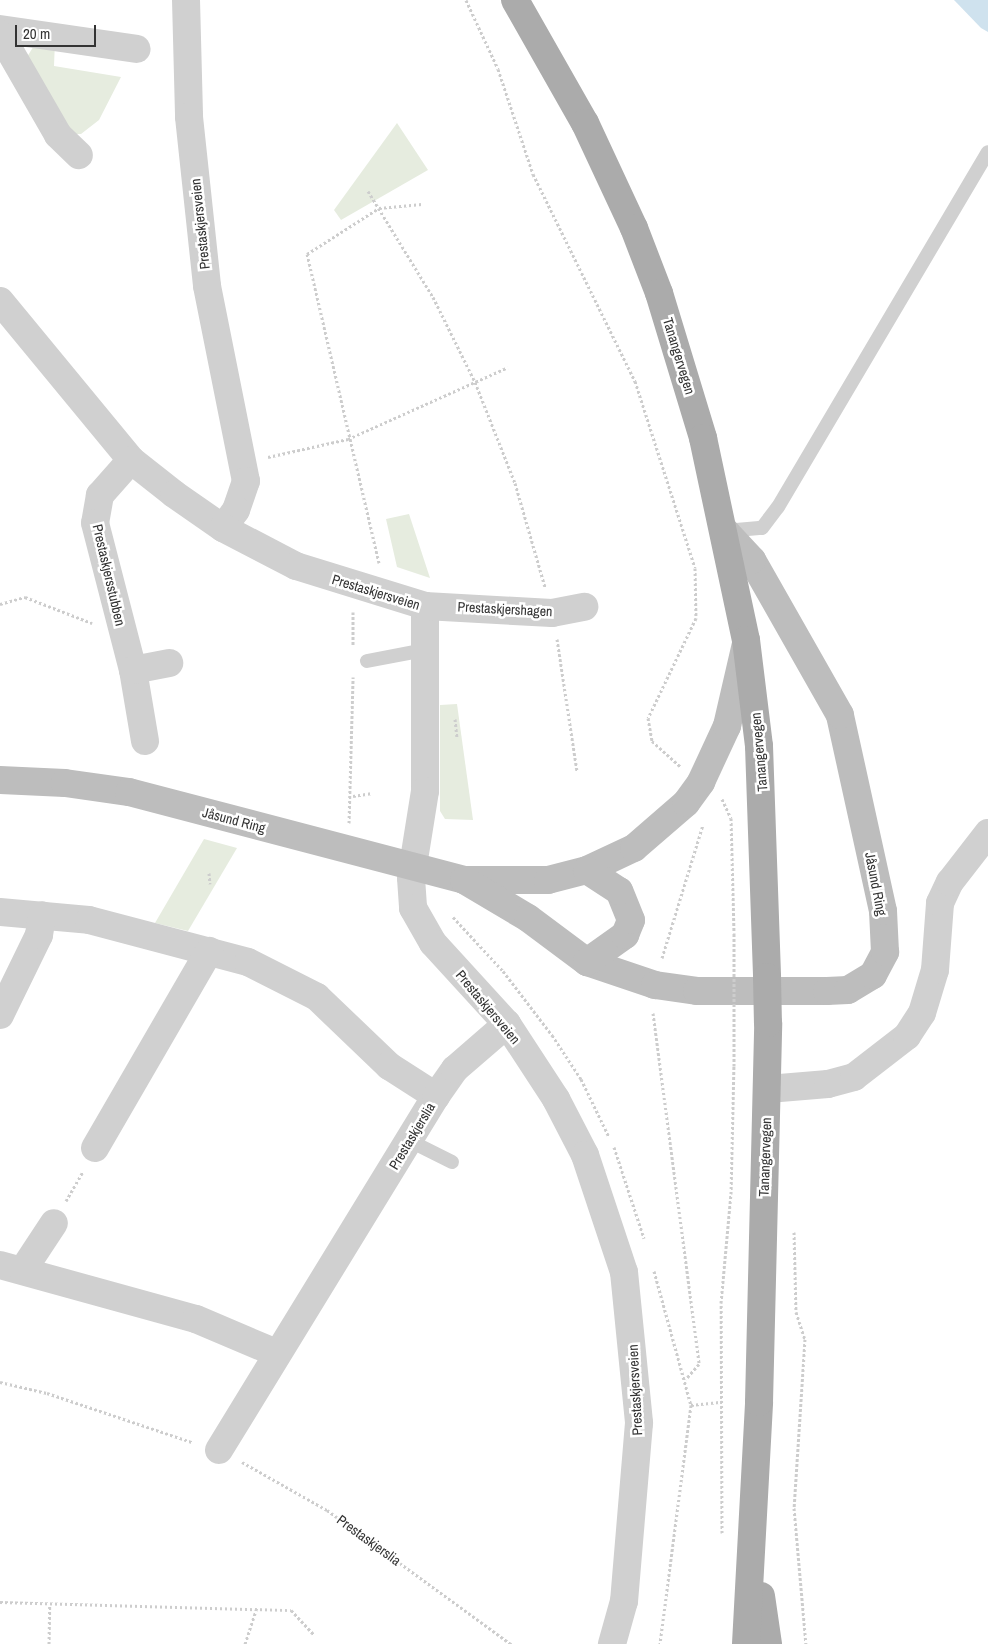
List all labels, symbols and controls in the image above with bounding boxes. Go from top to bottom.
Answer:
scale bar [18,15,99,47]
text: 20 m [23,23,50,44]
street label: Prestaskjersveien [187,178,213,270]
street label: Tanangervegen [659,316,699,396]
street label: Prestaskjersstubben [89,522,129,628]
street label: Prestaskjersveien [330,571,422,613]
street label: Prestaskjershagen [457,598,553,620]
street label: Tanangervegen [747,712,771,792]
street label: Jåsund Ring [201,804,267,836]
street label: Jåsund Ring [862,851,890,917]
street label: Prestaskjersveien [452,967,524,1047]
street label: Prestaskjerslia [385,1099,439,1173]
street label: Tanangervegen [755,1117,775,1197]
street label: Prestaskjersveien [624,1344,646,1436]
street label: Prestaskjerslia [334,1511,404,1569]

